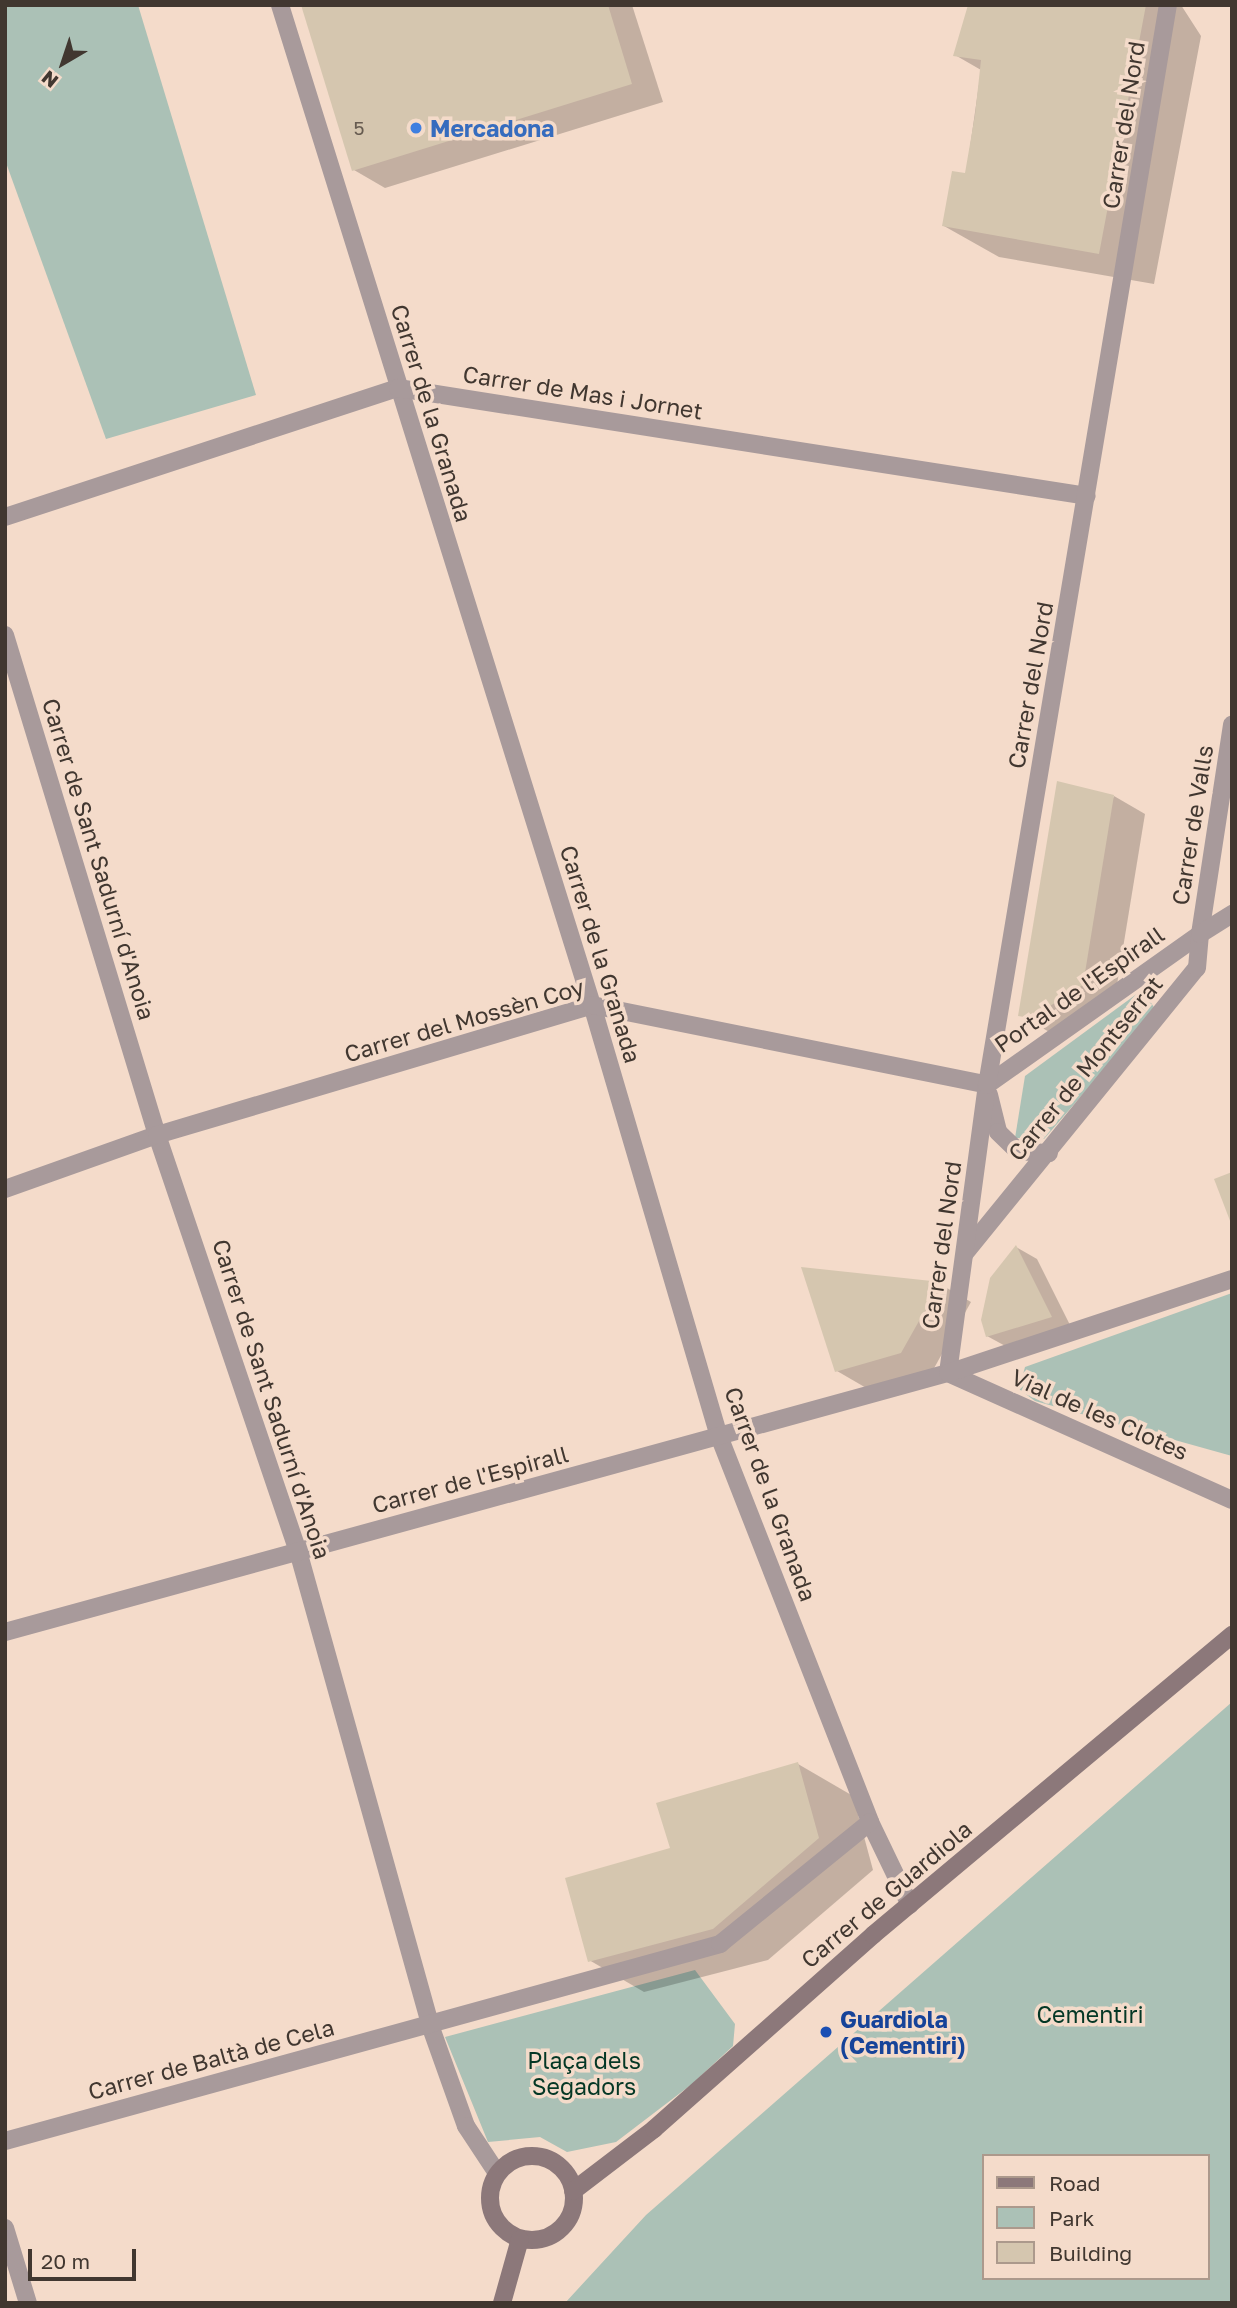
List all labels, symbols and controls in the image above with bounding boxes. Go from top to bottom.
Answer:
north arrow [28,28,98,98]
street label: Carrer del Nord [1096,39,1150,211]
text: N [37,66,62,93]
place label: Mercadona [430,114,554,142]
house number: 5 [353,117,365,139]
marker: Mercadona [408,120,424,136]
street label: Carrer de la Granada [386,301,478,525]
street label: Carrer de Mas i Jornet [461,359,705,425]
street label: Carrer del Nord [1002,599,1058,771]
street label: Carrer de Sant Sadurní d'Anoia [37,695,161,1023]
street label: Carrer de Valls [1166,743,1218,907]
street label: Carrer de la Granada [555,842,647,1066]
street label: Portal de l'Espirall [989,920,1169,1058]
street label: Carrer de Montserrat [1002,970,1168,1166]
street label: Carrer del Mossèn Coy [341,973,587,1067]
street label: Carrer del Nord [916,1159,966,1331]
street label: Carrer de Sant Sadurní d'Anoia [207,1235,337,1563]
street label: Vial de les Clotes [1007,1363,1193,1465]
street label: Carrer de la Granada [719,1383,823,1605]
street label: Carrer de l'Espirall [369,1440,571,1518]
street label: Carrer de Guardiola [795,1815,977,1973]
park label: Cementiri [1036,2000,1144,2028]
place label: Guardiola (Cementiri) [840,2005,966,2059]
street label: Carrer de Baltà de Cela [85,2013,337,2105]
marker: Guardiola (Cementiri) [818,2024,834,2040]
park label: Plaça dels Segadors [527,2046,641,2100]
legend [982,2154,1209,2280]
text: Road [1049,2170,1100,2196]
text: Park [1049,2205,1094,2231]
scale bar [32,2234,140,2278]
text: Building [1049,2240,1132,2266]
text: 20 m [41,2248,90,2274]

